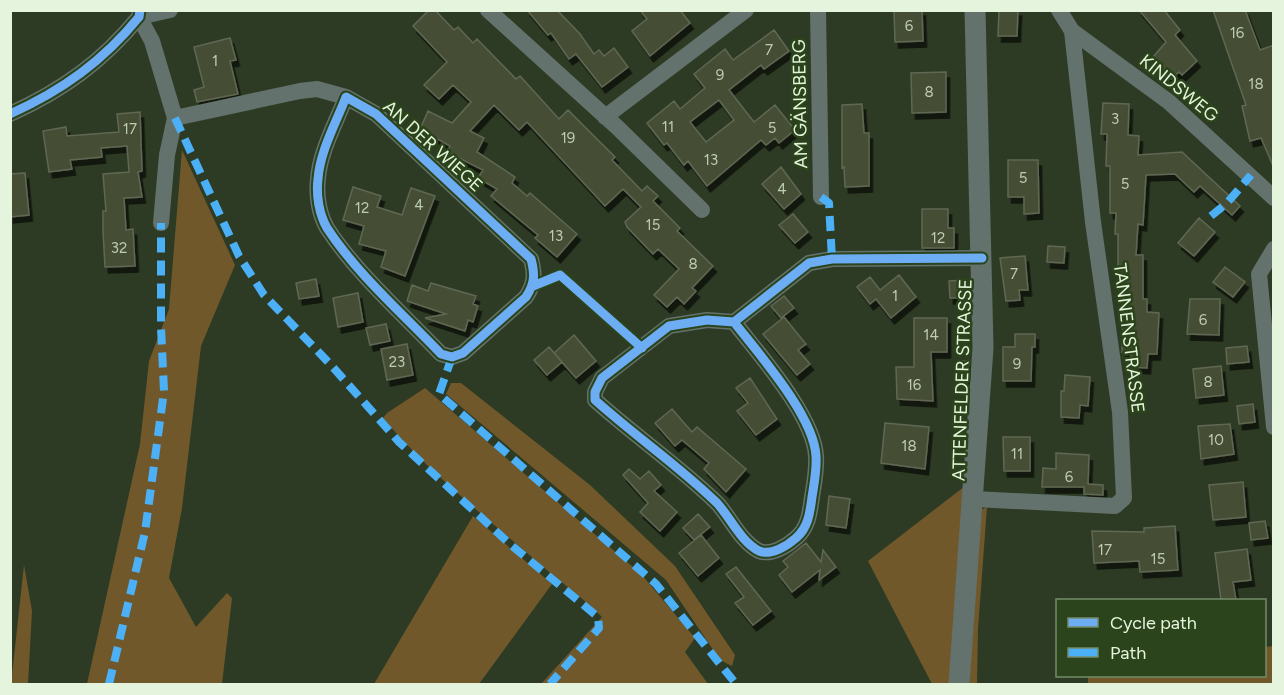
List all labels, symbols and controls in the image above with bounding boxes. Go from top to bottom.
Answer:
house number: 6 [905,17,914,35]
house number: 16 [1230,24,1245,42]
street label: AM GÄNSBERG [788,39,812,169]
house number: 7 [765,41,773,59]
street label: KINDSWEG [1135,50,1223,127]
house number: 1 [212,52,218,70]
house number: 9 [716,66,724,84]
house number: 18 [1248,75,1264,93]
house number: 8 [924,83,934,101]
street label: AN DER WIEGE [379,96,487,196]
house number: 3 [1111,110,1119,128]
house number: 11 [662,118,674,136]
house number: 5 [768,119,776,137]
house number: 17 [123,120,137,138]
house number: 19 [561,129,575,147]
house number: 13 [704,151,718,169]
house number: 5 [1019,169,1027,187]
house number: 5 [1121,175,1129,193]
house number: 4 [777,180,787,198]
house number: 4 [414,196,424,214]
house number: 12 [355,199,369,217]
house number: 15 [646,216,660,234]
house number: 13 [549,227,563,245]
house number: 12 [931,229,945,247]
house number: 32 [111,239,127,257]
house number: 8 [688,255,698,273]
street label: TANNENSTRASSE [1109,262,1149,414]
house number: 7 [1010,265,1018,283]
street label: ATTENFELDER STRASSE [947,279,977,481]
house number: 1 [892,287,898,305]
house number: 6 [1199,311,1208,329]
house number: 14 [923,326,939,344]
house number: 23 [389,353,405,371]
house number: 9 [1013,355,1021,373]
house number: 8 [1203,373,1213,391]
house number: 16 [907,376,922,394]
house number: 10 [1208,431,1224,449]
house number: 18 [901,437,917,455]
house number: 11 [1011,445,1023,463]
house number: 6 [1065,468,1074,486]
house number: 17 [1098,541,1112,559]
house number: 15 [1151,550,1165,568]
legend [1056,599,1266,677]
text: Cycle path [1110,612,1197,634]
text: Path [1110,642,1146,664]

